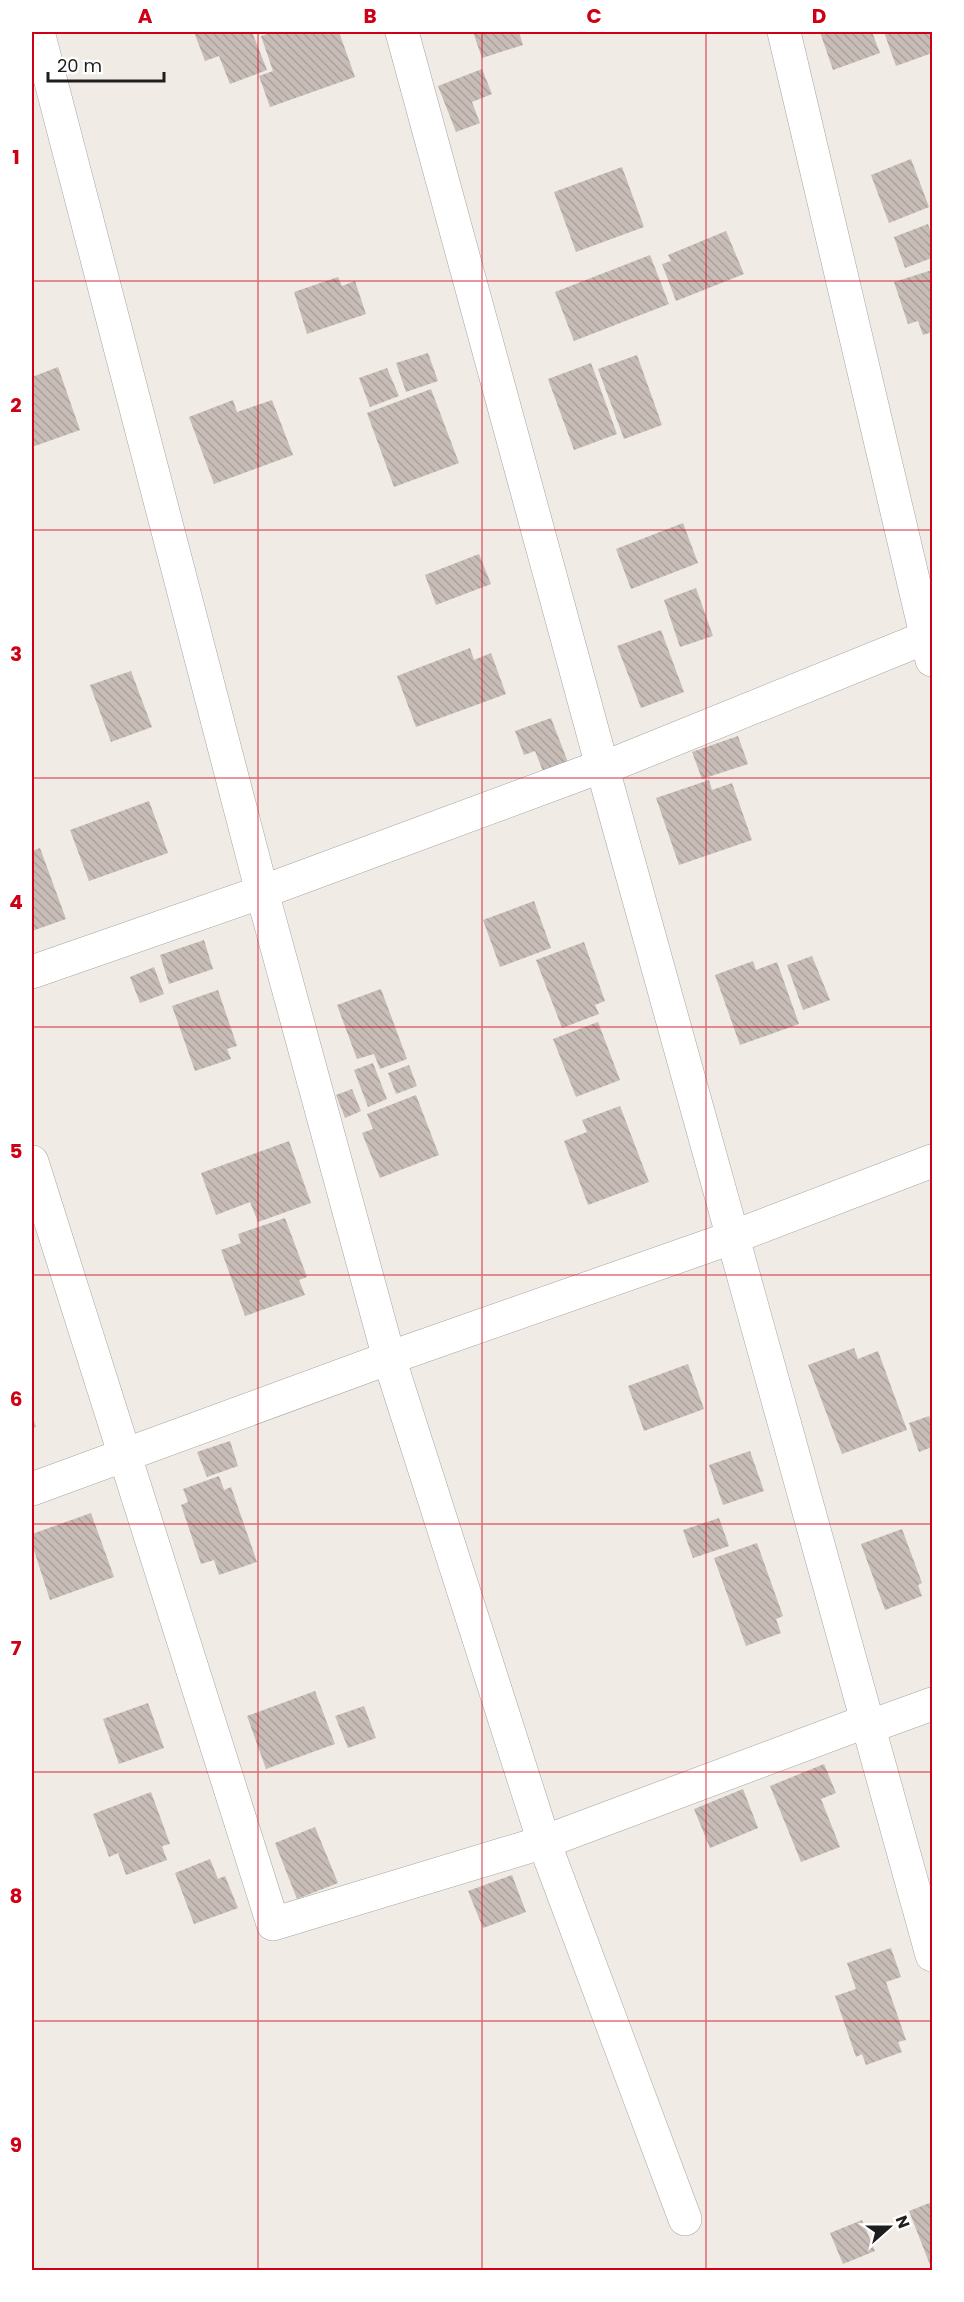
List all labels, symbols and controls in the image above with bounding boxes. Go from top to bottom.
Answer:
text: A [138,2,153,30]
text: B [363,2,377,30]
text: C [586,2,602,30]
text: D [812,2,826,30]
scale bar [48,45,164,83]
text: 20 m [57,53,102,78]
text: 1 [12,143,20,171]
text: 2 [10,391,22,419]
text: 3 [10,640,22,668]
text: 4 [9,888,23,916]
text: 5 [10,1137,23,1165]
text: 6 [10,1385,22,1413]
text: 7 [11,1634,22,1662]
text: 8 [10,1882,22,1910]
text: 9 [10,2131,22,2159]
north arrow [859,2197,919,2257]
text: N [890,2212,915,2232]

